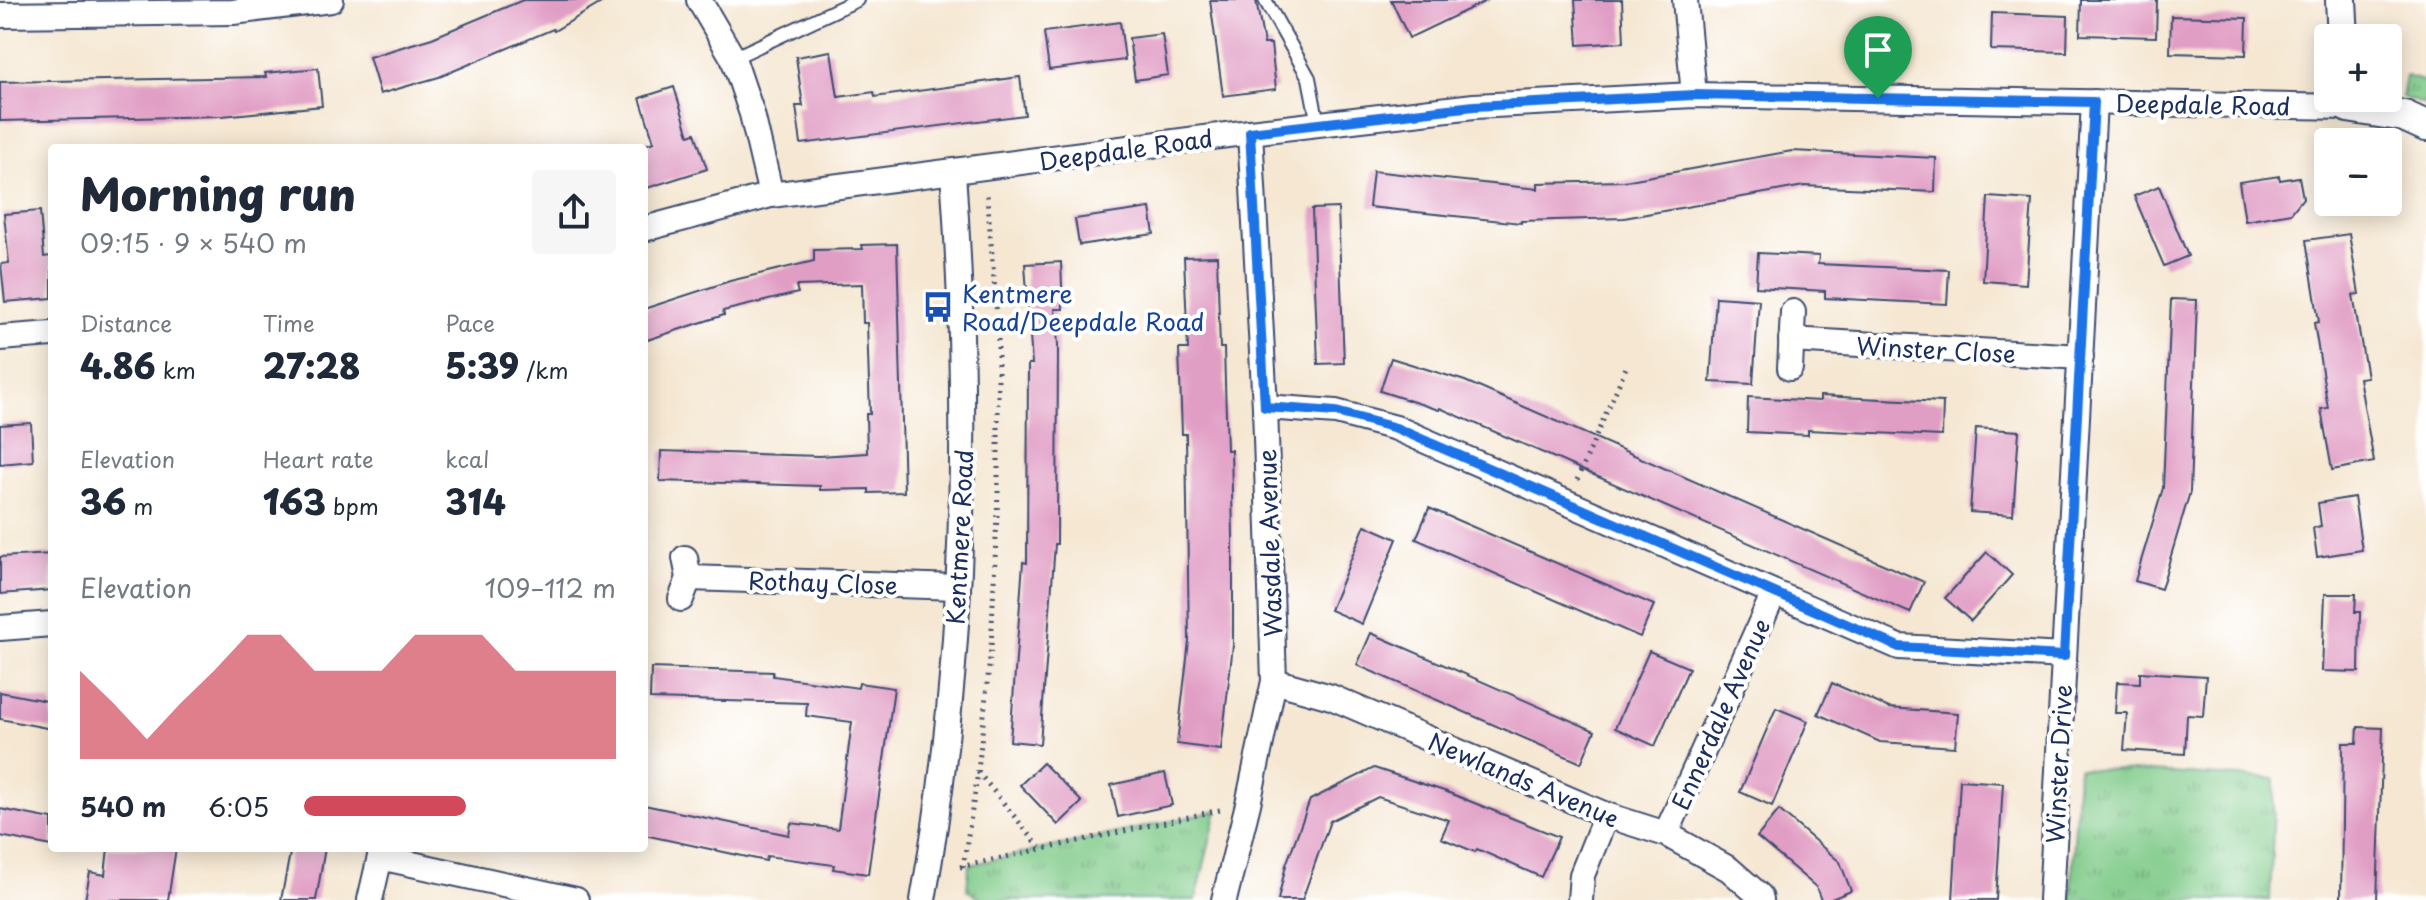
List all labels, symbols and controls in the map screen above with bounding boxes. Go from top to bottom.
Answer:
pin [1844,16,1912,98]
map controls [2314,24,2402,216]
button: + [2314,24,2402,112]
icon: arrive [1856,28,1900,72]
street label: Deepdale Road [2115,84,2291,124]
street label: Deepdale Road [1037,119,1215,179]
button: − [2314,128,2402,216]
text: Morning run [80,160,356,226]
button: share [532,170,616,254]
text: 09:15 · 9 × 540 m [80,223,307,262]
place label: Kentmere Road/Deepdale Road [962,275,1205,339]
bus stop icon: Kentmere Road/Deepdale Road [921,290,955,324]
text: Distance [80,306,172,339]
text: Time [263,306,315,339]
text: Pace [445,306,495,339]
street label: Winster Close [1855,327,2017,371]
text: 4.86 [80,339,155,391]
text: 27:28 [263,339,360,391]
text: 5:39 [445,339,519,391]
text: km [155,353,196,386]
text: /km [519,353,568,386]
text: Elevation [80,442,175,475]
text: Heart rate [263,442,374,475]
text: kcal [445,442,489,475]
street label: Kentmere Road [936,448,982,626]
street label: Wasdale Avenue [1248,448,1290,638]
text: 36 [80,475,126,527]
text: 163 [263,475,326,527]
text: 314 [445,475,506,527]
text: m [126,489,153,522]
text: bpm [326,489,379,522]
street label: Rothay Close [748,561,898,603]
text: Elevation [80,568,192,607]
text: 109–112 m [485,568,616,607]
street label: Ennerdale Avenue [1662,613,1778,815]
street label: Winster Drive [2036,684,2080,844]
street label: Newlands Avenue [1423,723,1625,835]
text: 540 m [80,787,166,826]
text: 6:05 [208,787,269,826]

